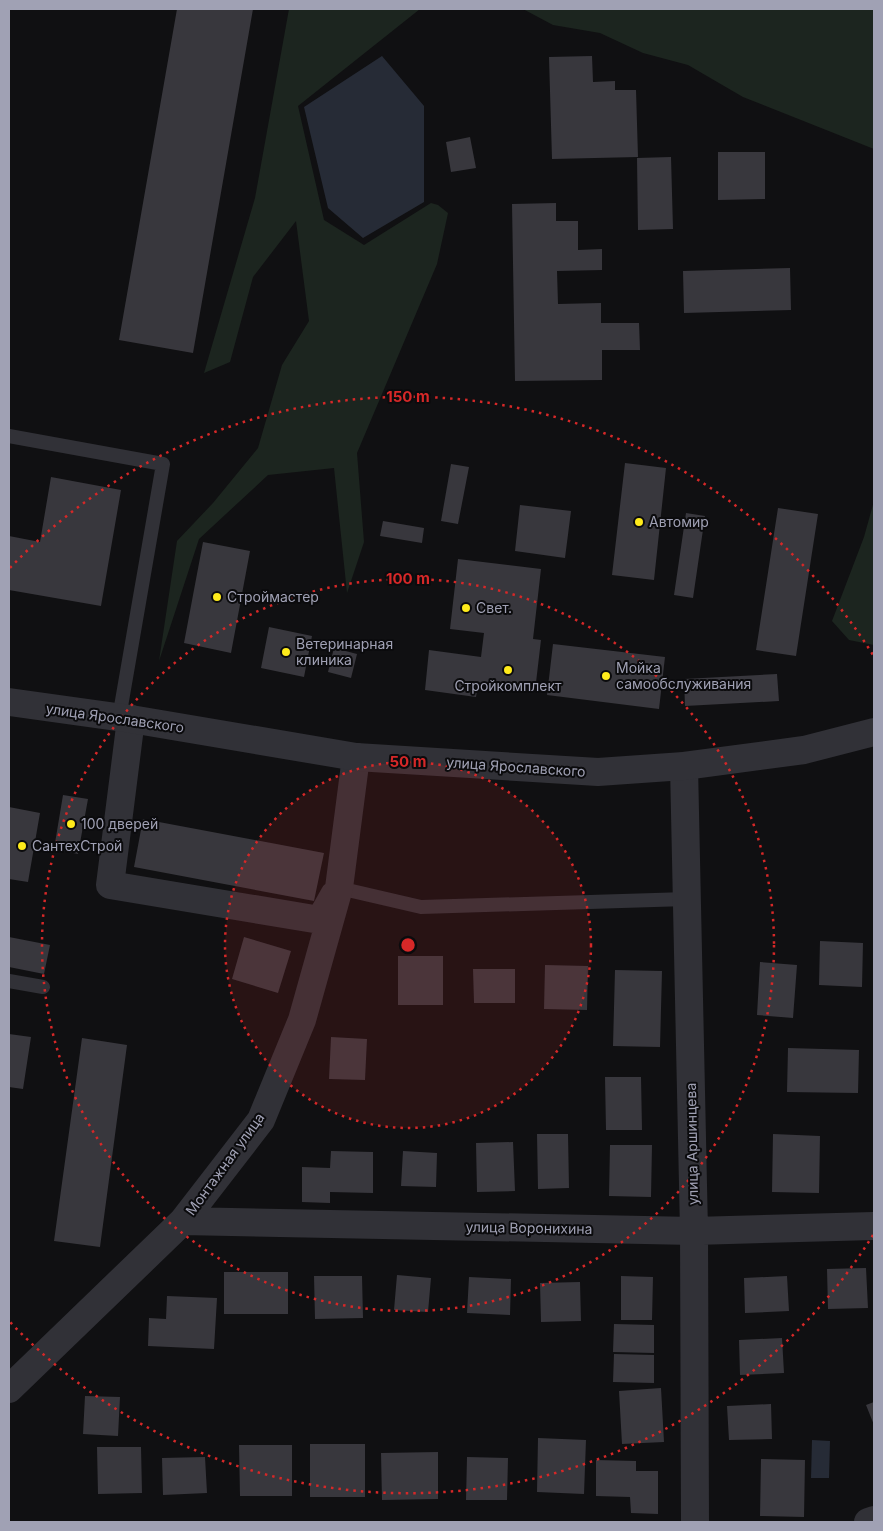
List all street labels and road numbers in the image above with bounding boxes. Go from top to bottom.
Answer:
street label: улица Ярославского [45,699,185,736]
street label: улица Ярославского [446,753,586,780]
street label: улица Аршинцева [682,1083,701,1205]
street label: Монтажная улица [182,1109,268,1218]
street label: улица Воронихина [465,1218,593,1237]

